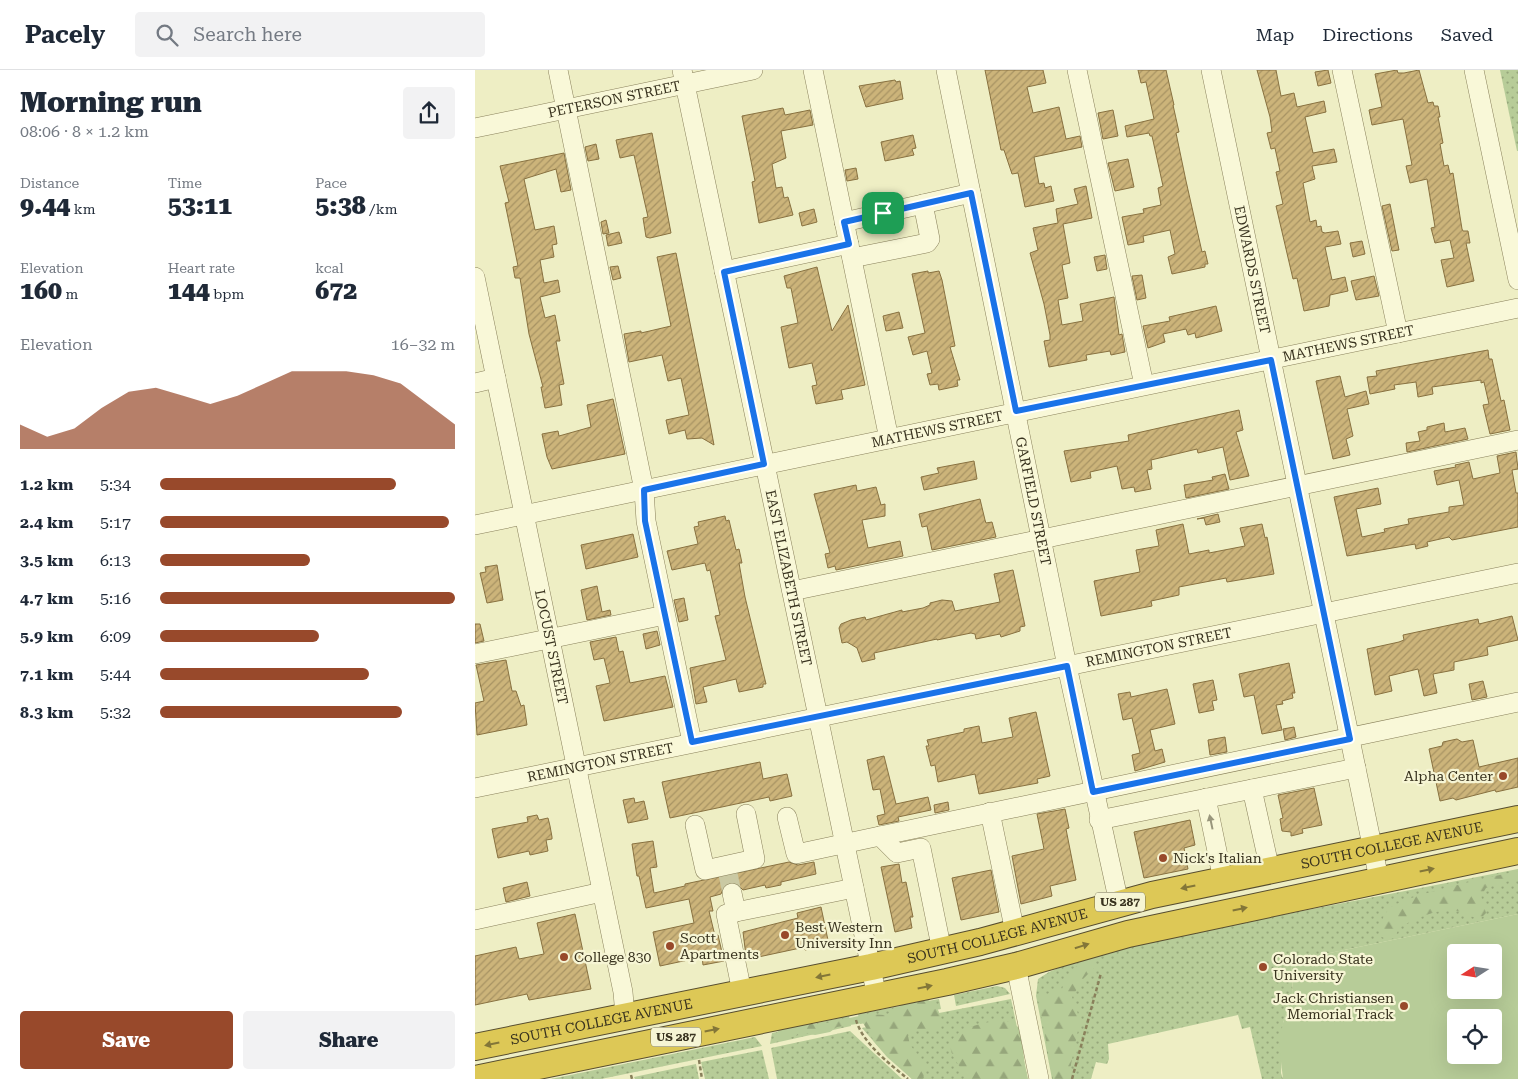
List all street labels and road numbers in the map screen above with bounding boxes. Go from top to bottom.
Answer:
street label: PETERSON STREET [546,77,682,121]
street label: EDWARDS STREET [1231,204,1274,335]
street label: MATHEWS STREET [1281,322,1415,365]
street label: MATHEWS STREET [870,407,1004,450]
street label: GARFIELD STREET [1013,435,1054,567]
street label: EAST ELIZABETH STREET [763,488,815,667]
street label: LOCUST STREET [532,588,571,706]
street label: REMINGTON STREET [1084,624,1233,670]
street label: REMINGTON STREET [526,739,675,785]
street label: SOUTH COLLEGE AVENUE [1299,819,1484,872]
road number: US 287 [1095,892,1145,912]
street label: SOUTH COLLEGE AVENUE [906,905,1089,966]
street label: SOUTH COLLEGE AVENUE [509,995,694,1048]
road number: US 287 [651,1028,701,1046]

